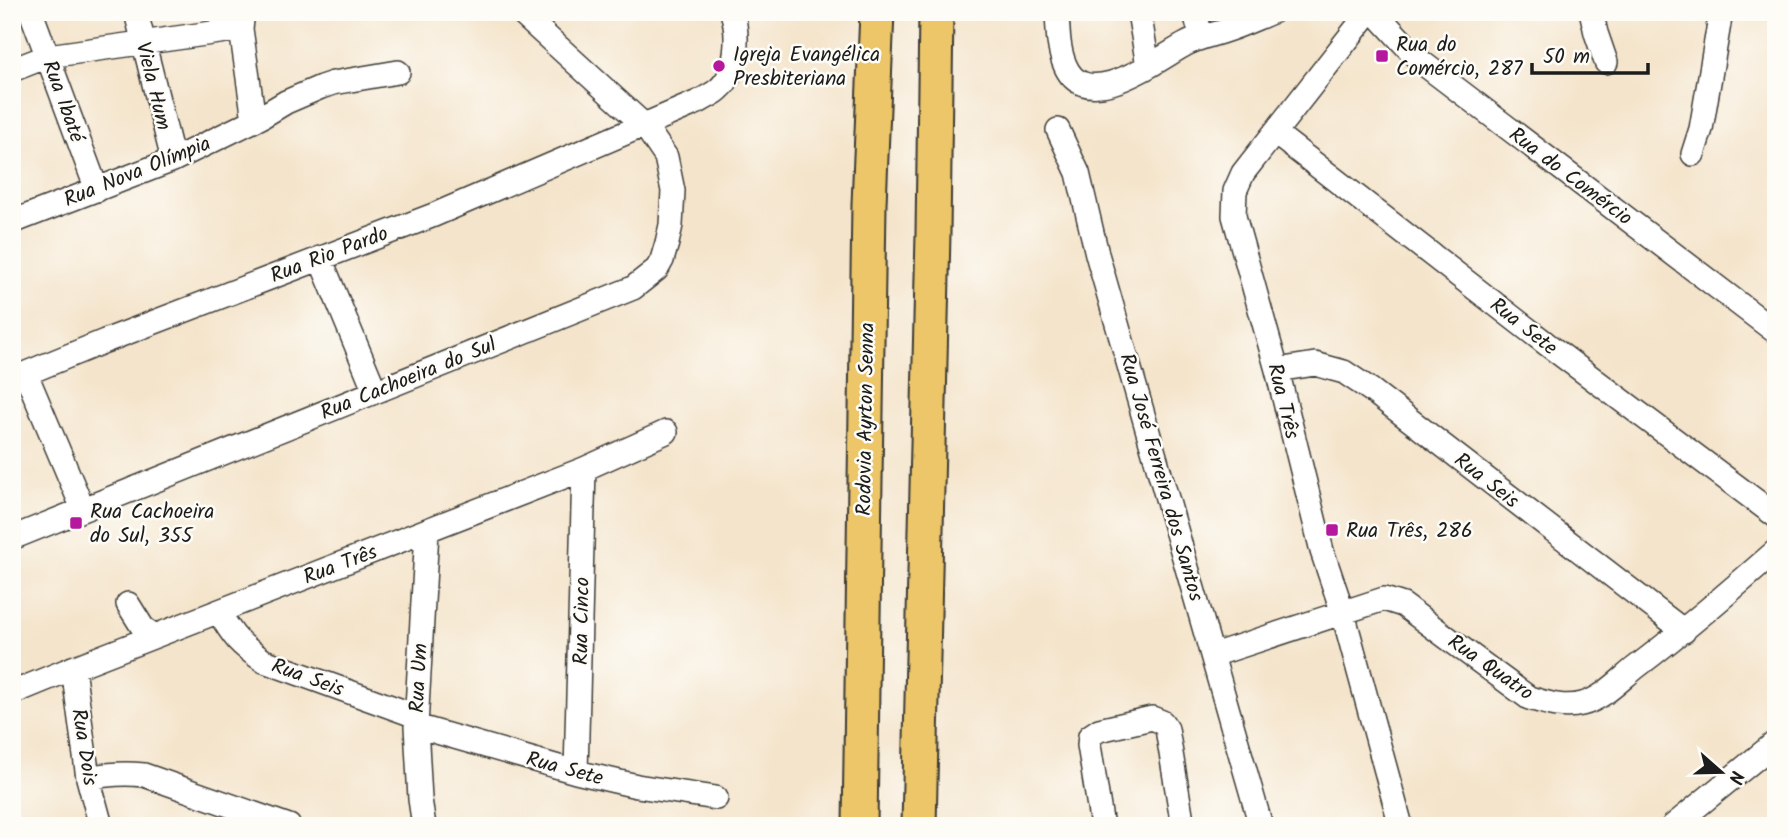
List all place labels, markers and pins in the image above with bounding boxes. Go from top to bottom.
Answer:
place label: Rua do Comércio, 287 [1396,29,1524,86]
place label: Igreja Evangélica Presbiteriana [733,39,880,96]
marker: Rua do Comércio, 287 [1374,48,1390,64]
marker: Igreja Evangélica Presbiteriana [711,58,727,74]
place label: Rua Cachoeira do Sul, 355 [90,496,214,553]
marker: Rua Cachoeira do Sul, 355 [68,515,84,531]
place label: Rua Três, 286 [1346,515,1473,548]
marker: Rua Três, 286 [1324,522,1340,538]

